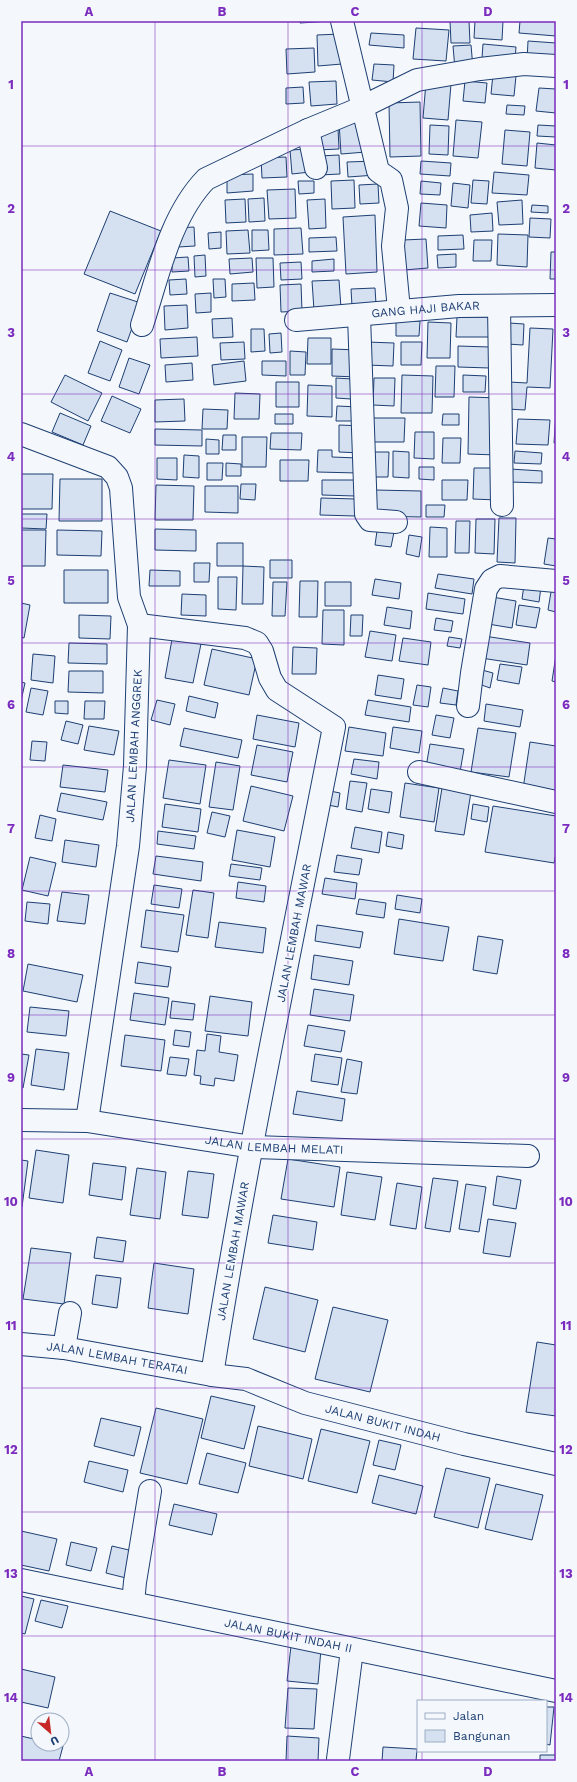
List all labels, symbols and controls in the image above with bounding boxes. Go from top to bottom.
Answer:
text: A [85,4,94,19]
text: B [218,4,227,19]
text: C [351,4,360,19]
text: D [483,4,493,19]
text: 1 [8,77,14,92]
text: 1 [563,77,569,92]
text: 2 [7,201,15,216]
text: 2 [562,201,570,216]
street label: GANG HAJI BAKAR [371,299,480,321]
text: 3 [7,325,15,340]
text: 3 [562,325,570,340]
text: 4 [7,449,16,464]
text: 4 [562,449,571,464]
text: 5 [7,573,15,588]
text: 5 [562,573,570,588]
street label: JALAN LEMBAH ANGGREK [123,669,145,823]
text: 6 [7,697,15,712]
text: 6 [562,697,570,712]
text: 7 [7,821,15,836]
text: 7 [562,821,570,836]
street label: JALAN LEMBAH MAWAR [274,863,314,1003]
text: 8 [7,946,15,961]
text: 8 [562,946,570,961]
text: 9 [7,1070,15,1085]
text: 9 [562,1070,570,1085]
street label: JALAN LEMBAH MELATI [204,1133,344,1157]
street label: JALAN LEMBAH MAWAR [214,1180,252,1321]
text: 10 [4,1194,18,1209]
text: 10 [559,1194,573,1209]
text: 11 [5,1318,17,1333]
text: 11 [560,1318,572,1333]
street label: JALAN LEMBAH TERATAI [46,1339,189,1377]
street label: JALAN BUKIT INDAH [324,1401,442,1445]
text: 12 [4,1442,18,1457]
text: 12 [559,1442,573,1457]
text: 13 [4,1566,18,1581]
text: 13 [559,1566,573,1581]
street label: JALAN BUKIT INDAH II [223,1615,353,1656]
text: 14 [4,1690,19,1705]
text: 14 [559,1690,574,1705]
legend [417,1700,547,1752]
text: Jalan [453,1709,484,1723]
north arrow [30,1712,70,1752]
text: Bangunan [453,1729,511,1743]
text: U [48,1733,61,1748]
text: A [85,1764,94,1779]
text: B [218,1764,227,1779]
text: C [351,1764,360,1779]
text: D [483,1764,493,1779]

